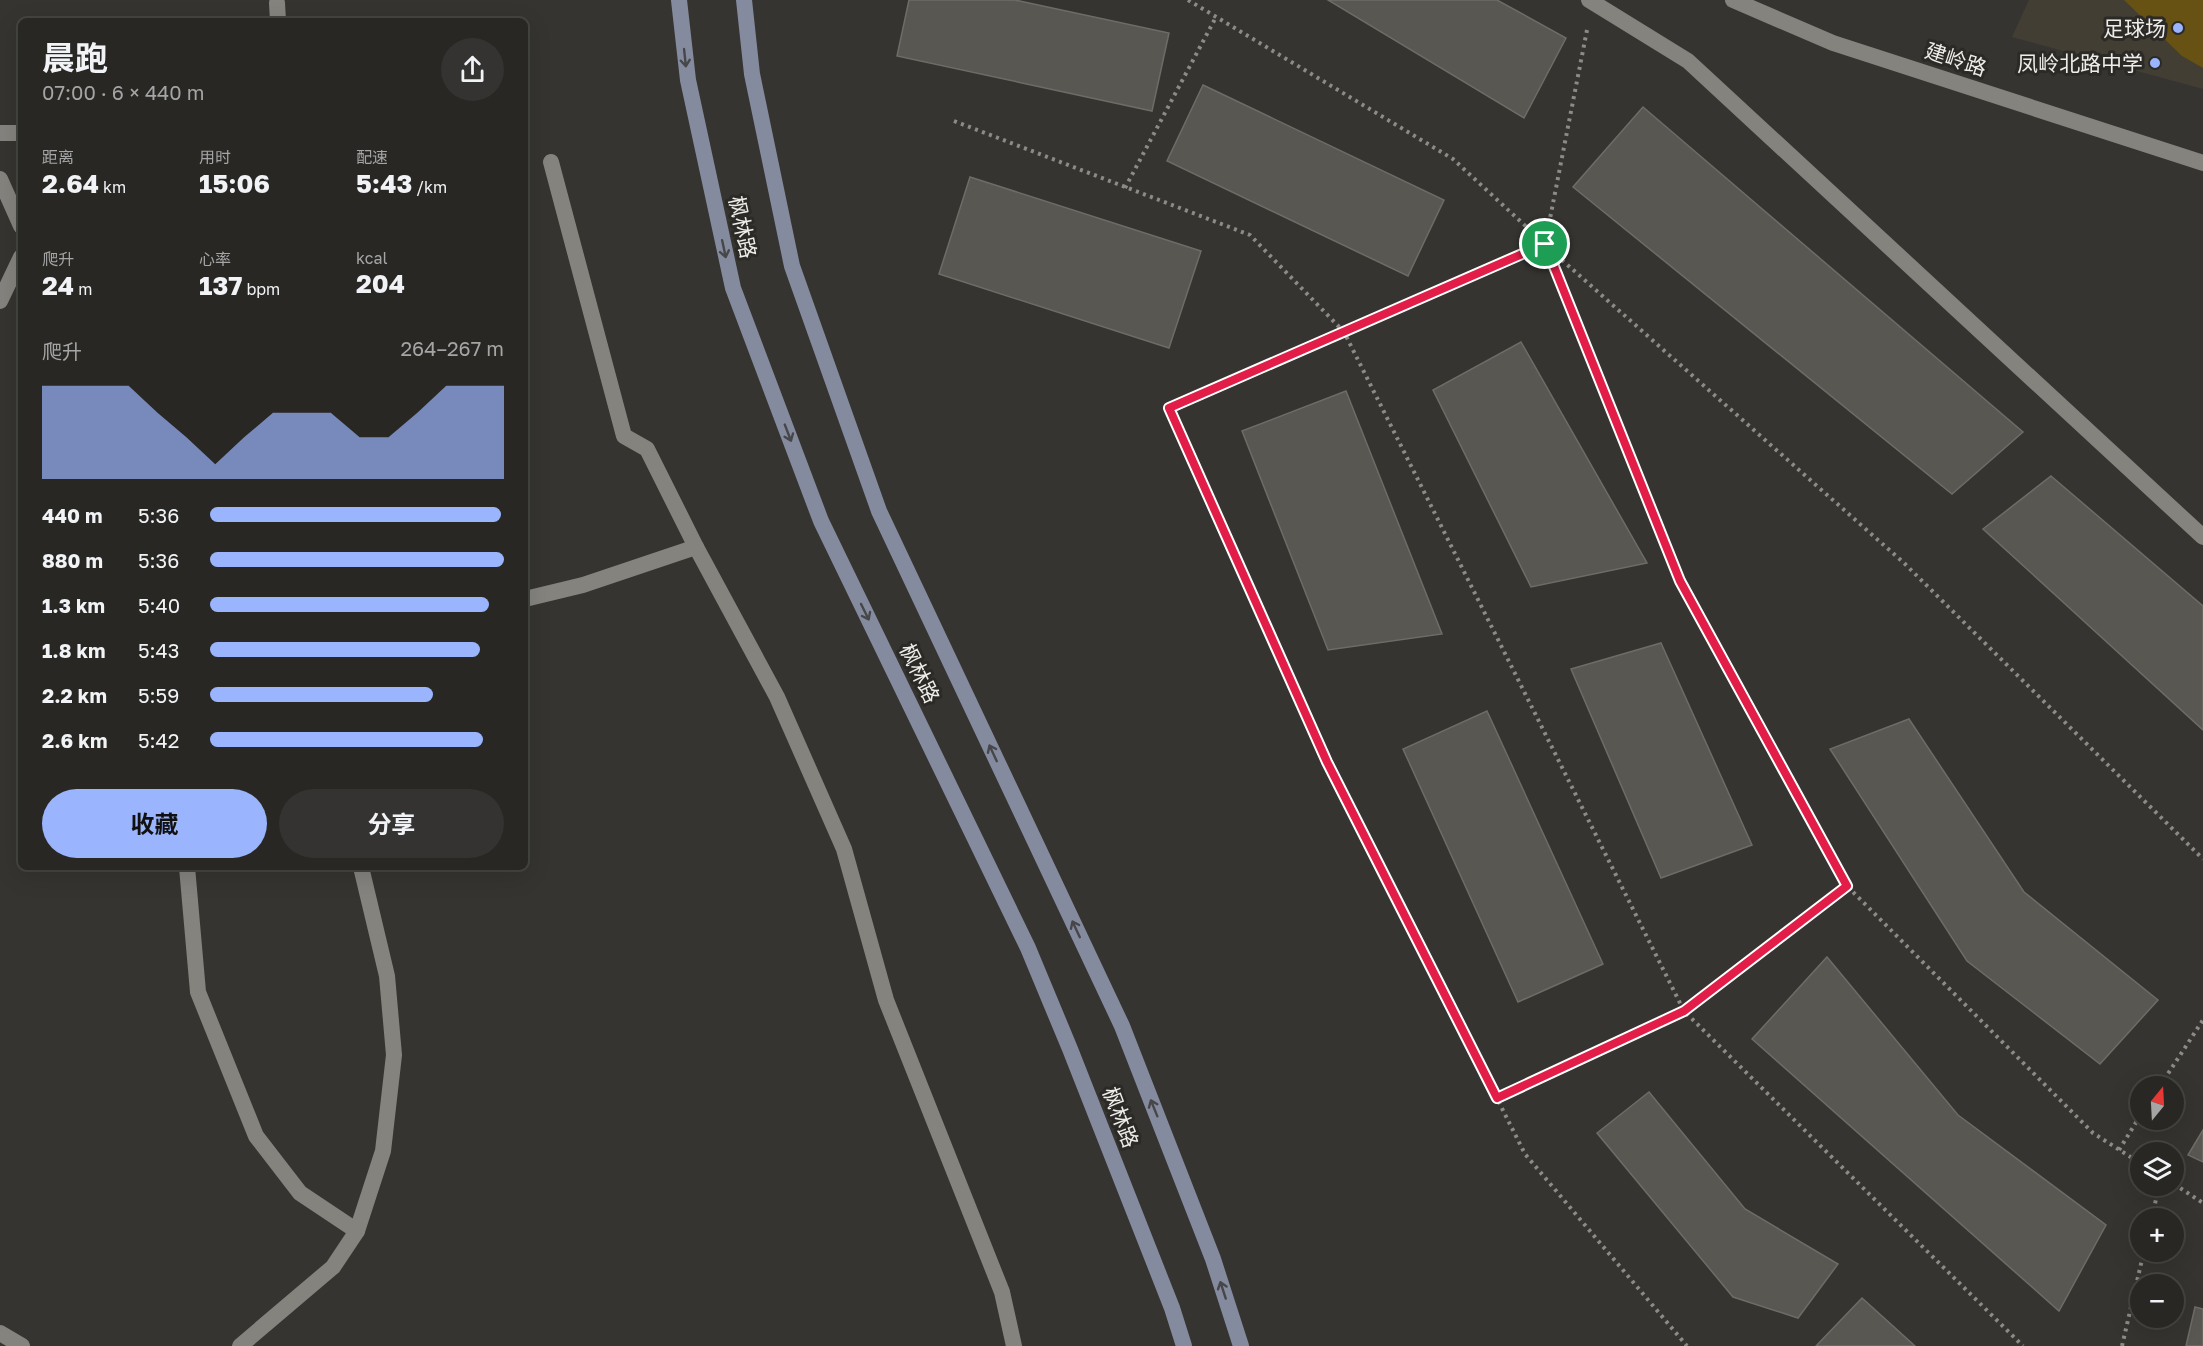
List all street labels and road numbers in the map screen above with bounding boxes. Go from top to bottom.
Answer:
street label: 建岭路 [1922,37,1990,81]
street label: 枫林路 [724,193,762,261]
street label: 枫林路 [895,639,945,707]
street label: 枫林路 [1098,1083,1144,1151]

